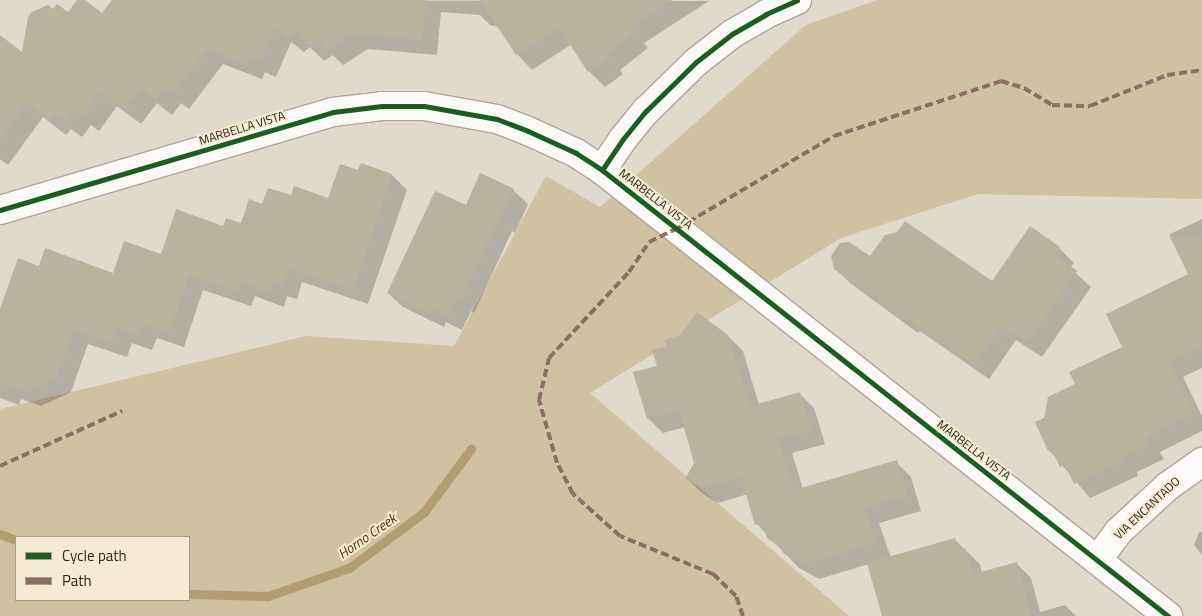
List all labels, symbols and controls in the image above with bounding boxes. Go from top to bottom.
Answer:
street label: MARBELLA VISTA [197,108,287,148]
street label: MARBELLA VISTA [616,166,696,232]
street label: MARBELLA VISTA [934,417,1014,483]
street label: VIA ENCANTADO [1111,474,1183,542]
water label: Horno Creek [335,510,399,562]
legend [15,536,190,601]
text: Cycle path [62,544,127,567]
text: Path [62,569,92,592]

